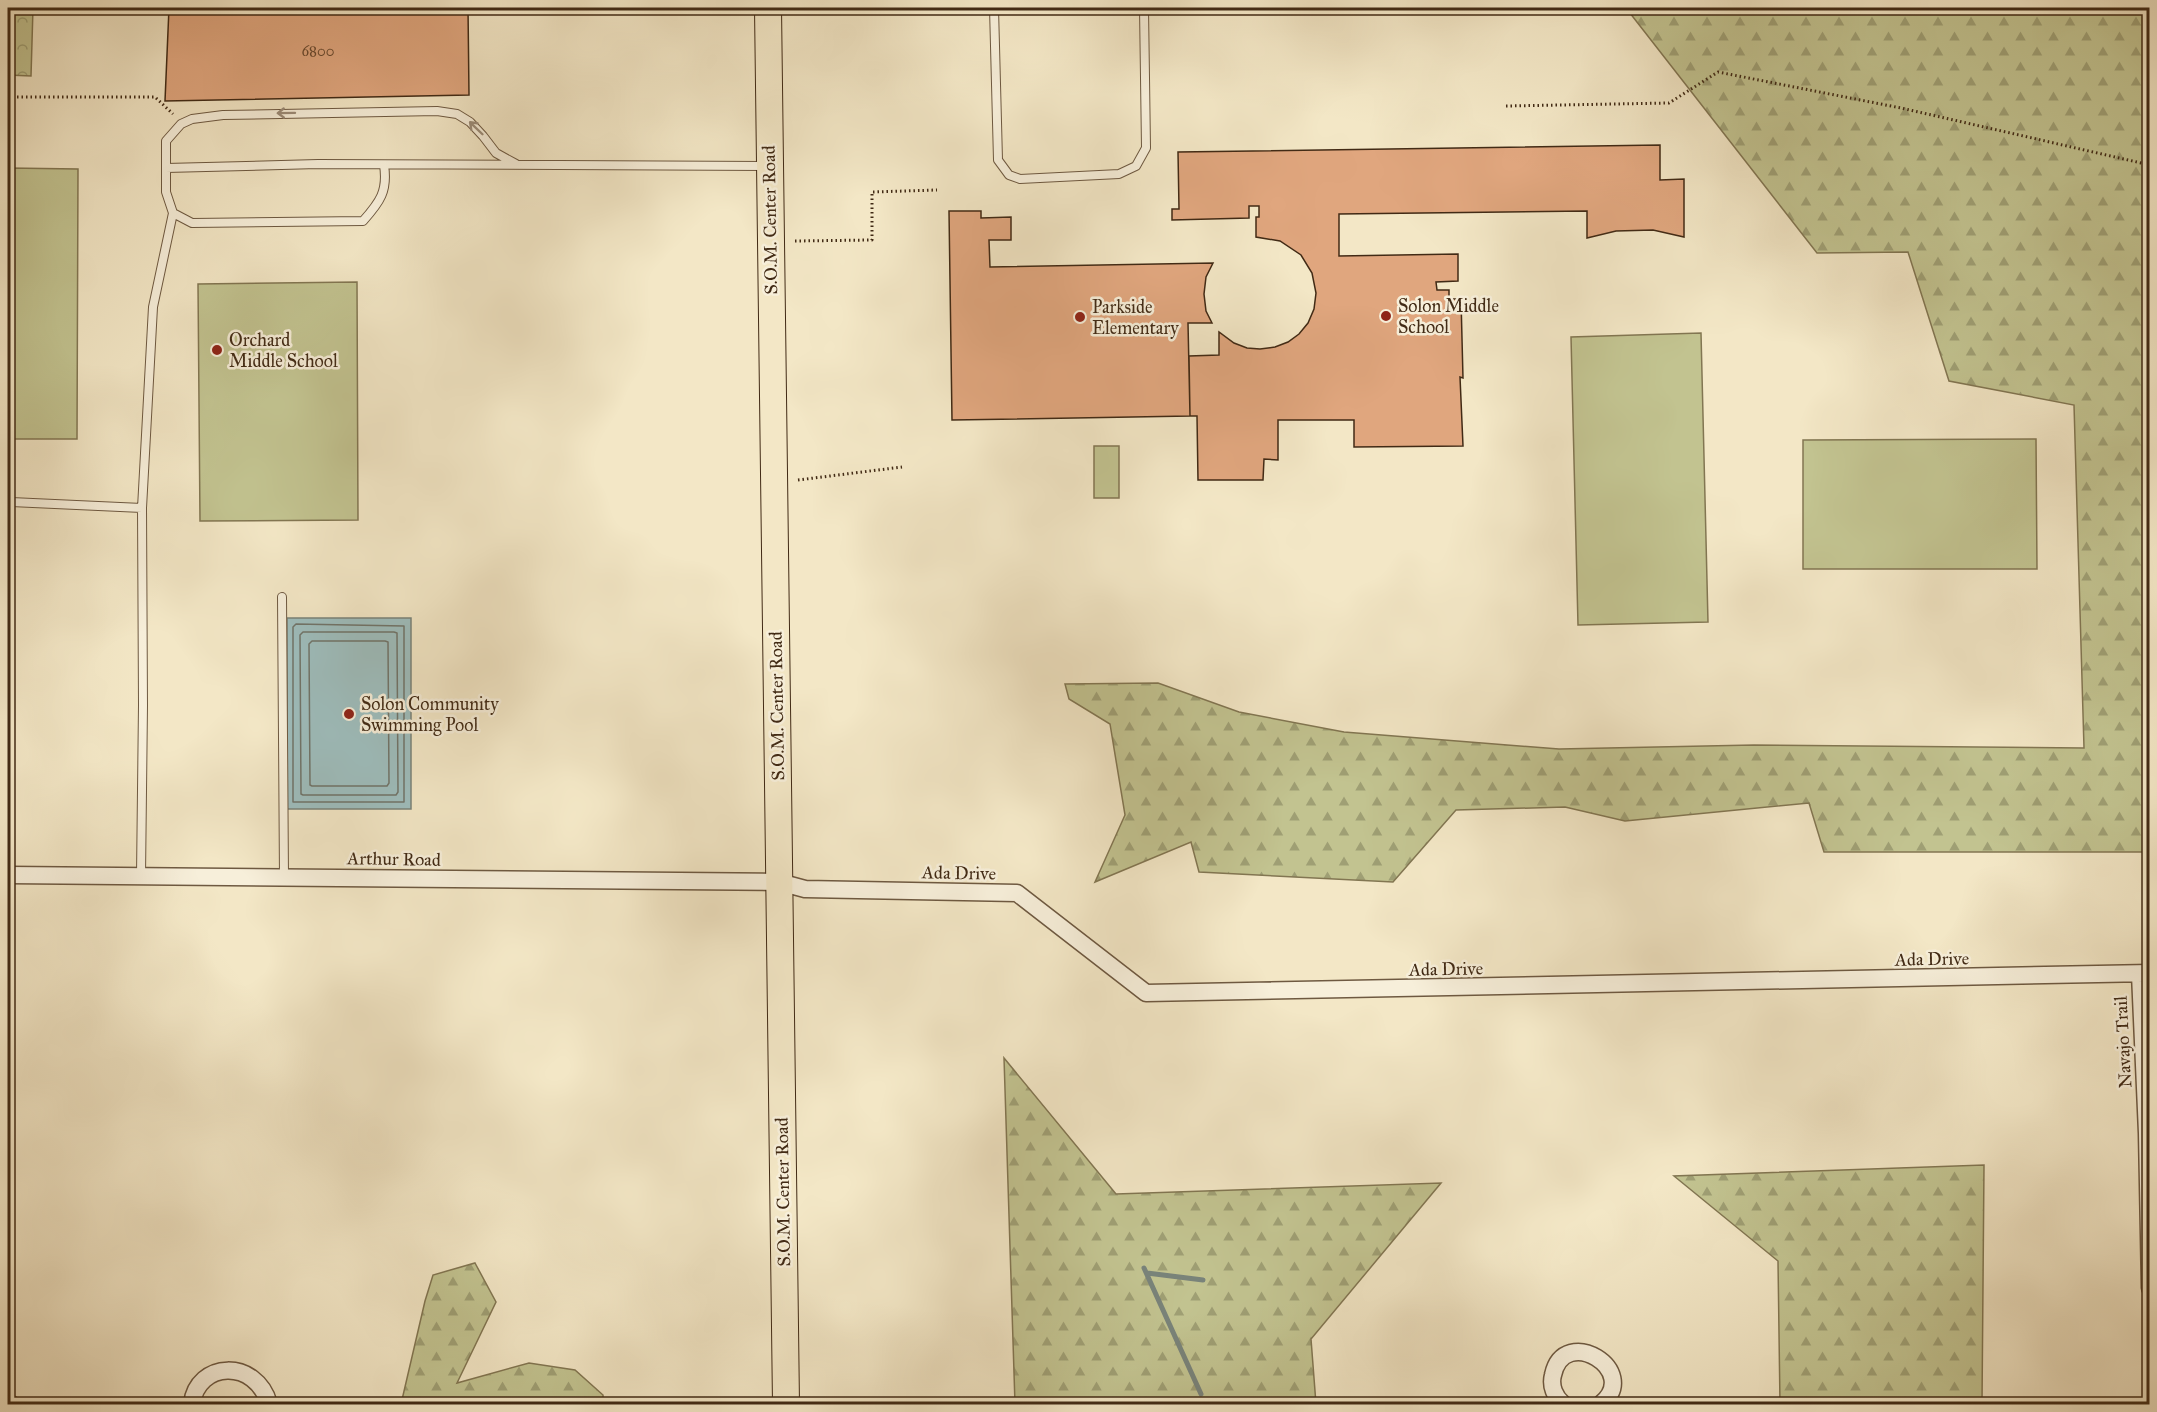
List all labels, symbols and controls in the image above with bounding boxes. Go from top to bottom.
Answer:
house number: 6800 [301,42,335,60]
one-way arrow [277,107,297,119]
one-way arrow [469,122,484,136]
street label: S.O.M. Center Road [758,145,782,295]
place label: Solon Middle School [1398,295,1499,338]
place label: Parkside Elementary [1092,296,1179,339]
marker: Solon Middle School [1379,309,1393,323]
marker: Parkside Elementary [1073,310,1087,324]
place label: Orchard Middle School [229,329,338,372]
marker: Orchard Middle School [210,343,224,357]
street label: S.O.M. Center Road [765,631,789,781]
place label: Solon Community Swimming Pool [361,693,499,737]
marker: Solon Community Swimming Pool [342,707,356,721]
street label: Arthur Road [346,847,441,871]
street label: Ada Drive [921,861,996,885]
street label: Ada Drive [1894,947,1969,971]
street label: Ada Drive [1408,957,1483,981]
street label: Navajo Trail [2110,995,2136,1089]
street label: S.O.M. Center Road [771,1117,795,1267]

